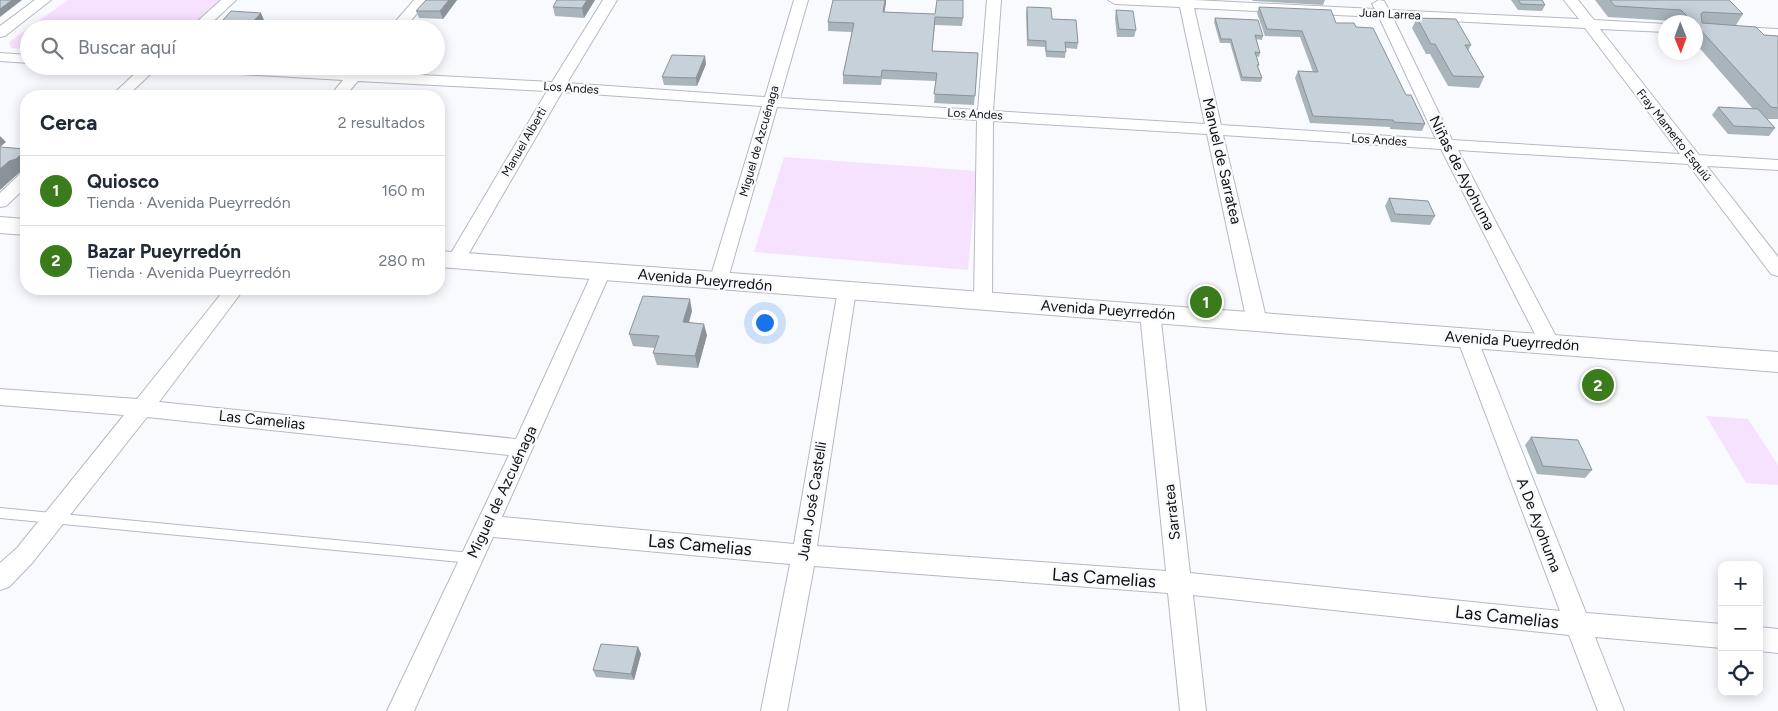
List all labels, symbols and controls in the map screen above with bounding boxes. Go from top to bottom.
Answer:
street label: Juan Larrea [1359,5,1421,23]
north arrow [1658,15,1703,60]
search box [20,20,445,75]
icon: search [38,34,66,62]
text: Buscar aquí [78,36,176,59]
street label: Los Andes [543,79,600,97]
street label: Miguel de Azcuénaga [736,84,782,198]
street label: Fray Mamerto Esquiú [1634,86,1714,184]
street label: Manuel de Sarratea [1199,96,1245,226]
street label: Manuel Alberti [499,105,549,179]
street label: Los Andes [947,106,1004,122]
text: Cerca [40,110,97,135]
text: 2 resultados [338,113,425,132]
street label: Niñas de Ayohuma [1425,113,1499,233]
street label: Los Andes [1351,131,1408,149]
text: Quiosco [87,170,159,193]
text: 1 [53,181,59,200]
text: 160 m [382,181,425,200]
text: Tienda · Avenida Pueyrredón [87,193,291,212]
text: Bazar Pueyrredón [87,240,241,263]
text: 2 [51,251,61,270]
text: 280 m [378,251,425,270]
text: Tienda · Avenida Pueyrredón [87,263,291,282]
street label: Avenida Pueyrredón [637,265,773,295]
pin: 1 [1190,283,1222,321]
street label: Avenida Pueyrredón [1040,296,1176,324]
your location [752,310,778,336]
street label: Avenida Pueyrredón [1444,327,1580,355]
pin: 2 [1582,366,1614,404]
street label: Las Camelias [218,407,306,433]
street label: Miguel de Azcuénaga [463,423,541,561]
street label: Juan José Castelli [794,440,830,562]
street label: A De Ayohuma [1513,475,1565,575]
street label: Sarratea [1160,483,1184,541]
street label: Las Camelias [647,529,753,561]
map controls [1718,561,1763,696]
button: + [1718,561,1763,606]
street label: Las Camelias [1051,563,1157,593]
street label: Las Camelias [1454,601,1560,633]
button: − [1718,606,1763,651]
button: locate [1718,651,1763,696]

